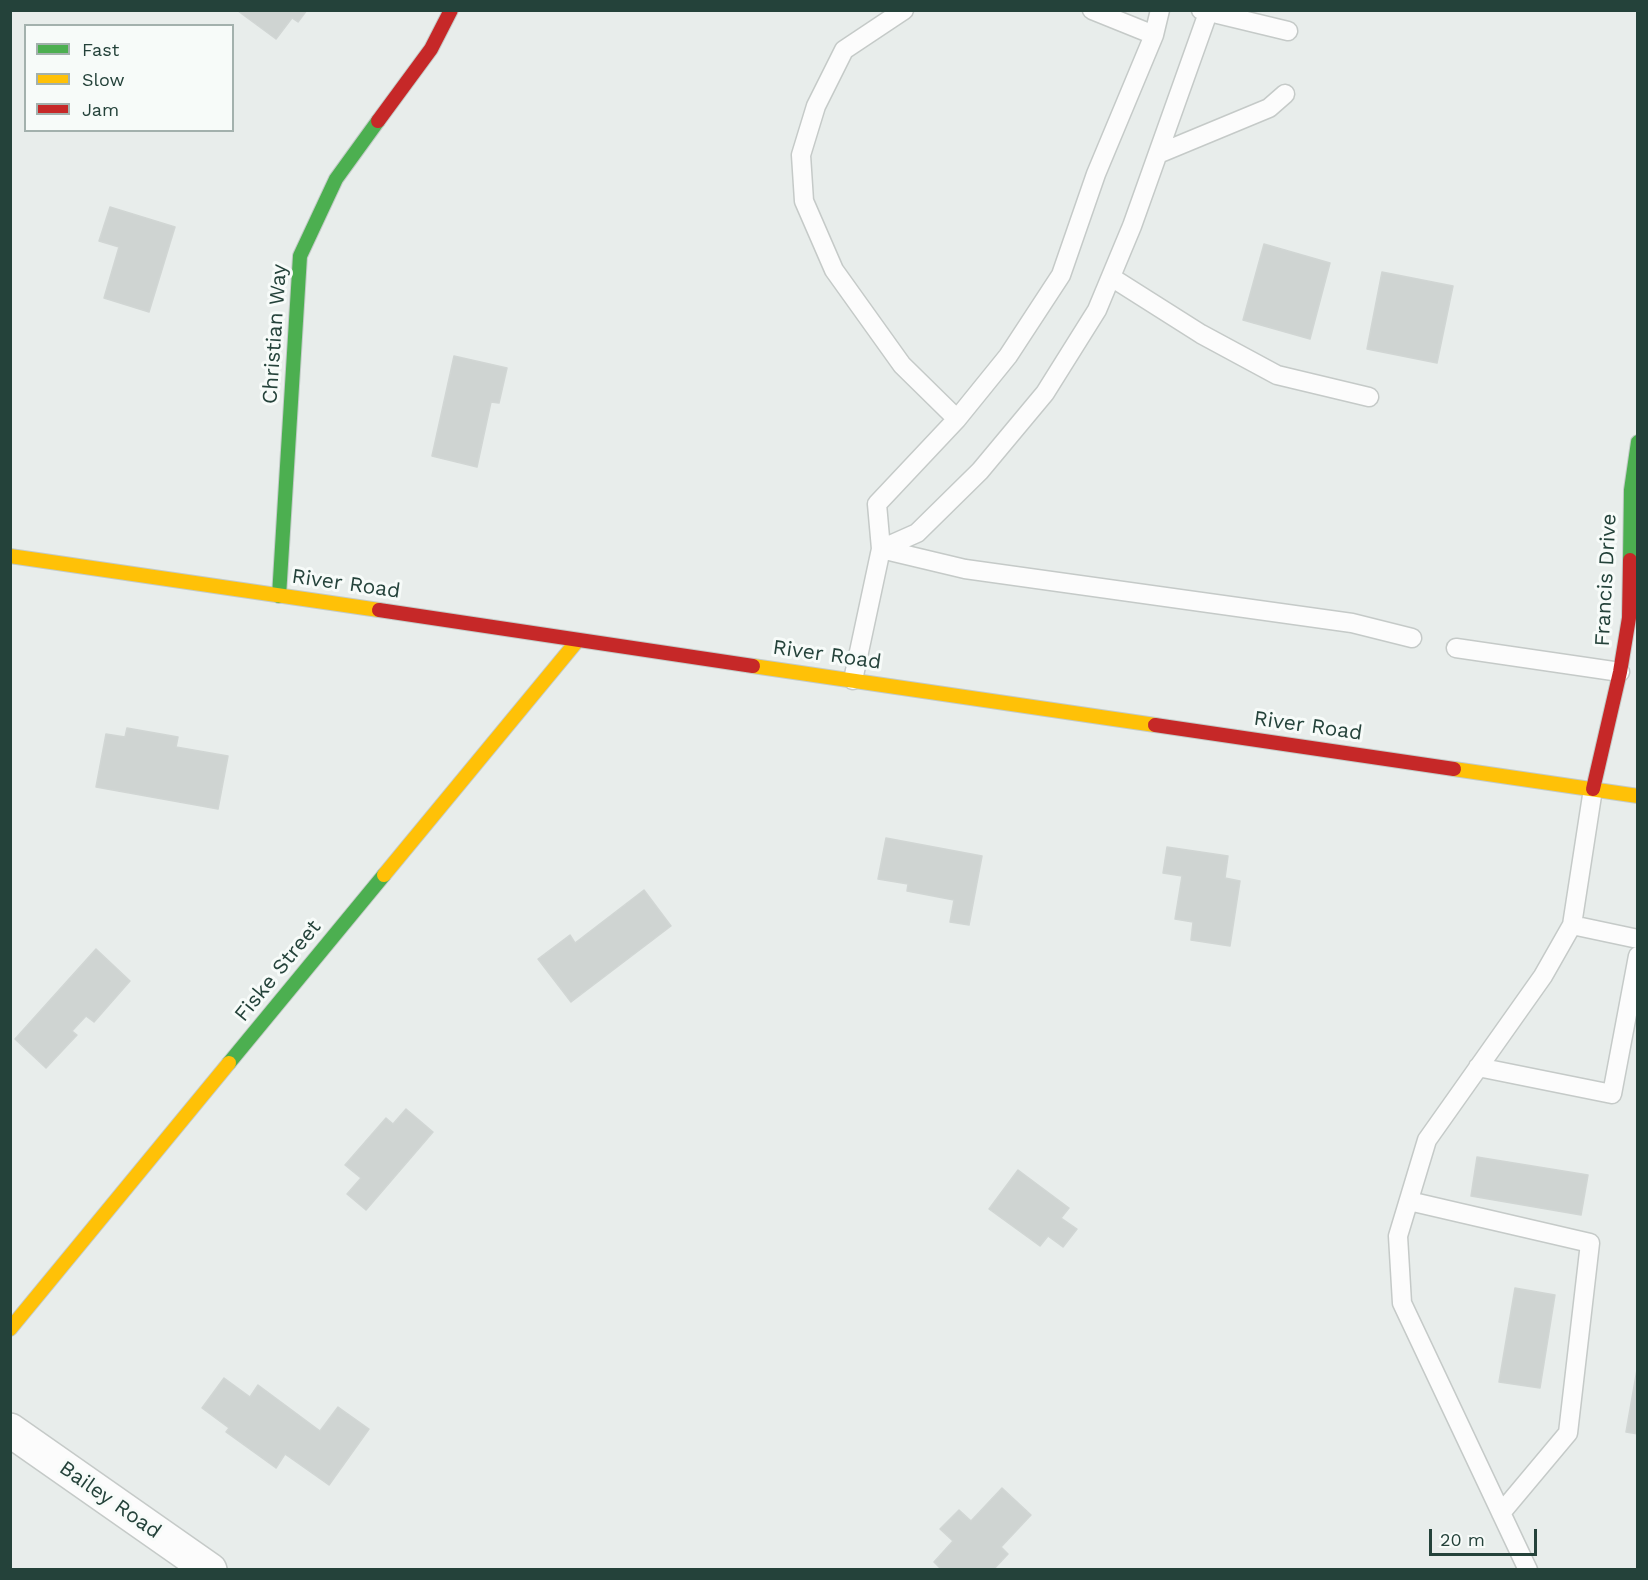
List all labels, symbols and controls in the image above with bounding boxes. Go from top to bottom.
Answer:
legend [24,24,234,132]
text: Fast [82,39,119,60]
text: Slow [82,69,125,90]
text: Jam [82,99,119,120]
street label: Christian Way [258,263,292,405]
street label: Francis Drive [1590,513,1622,647]
street label: River Road [290,564,402,604]
street label: River Road [771,635,883,675]
street label: River Road [1252,706,1364,746]
street label: Fiske Street [229,915,327,1027]
street label: Bailey Road [54,1456,166,1544]
scale bar [1432,1517,1540,1555]
text: 20 m [1440,1529,1485,1550]

